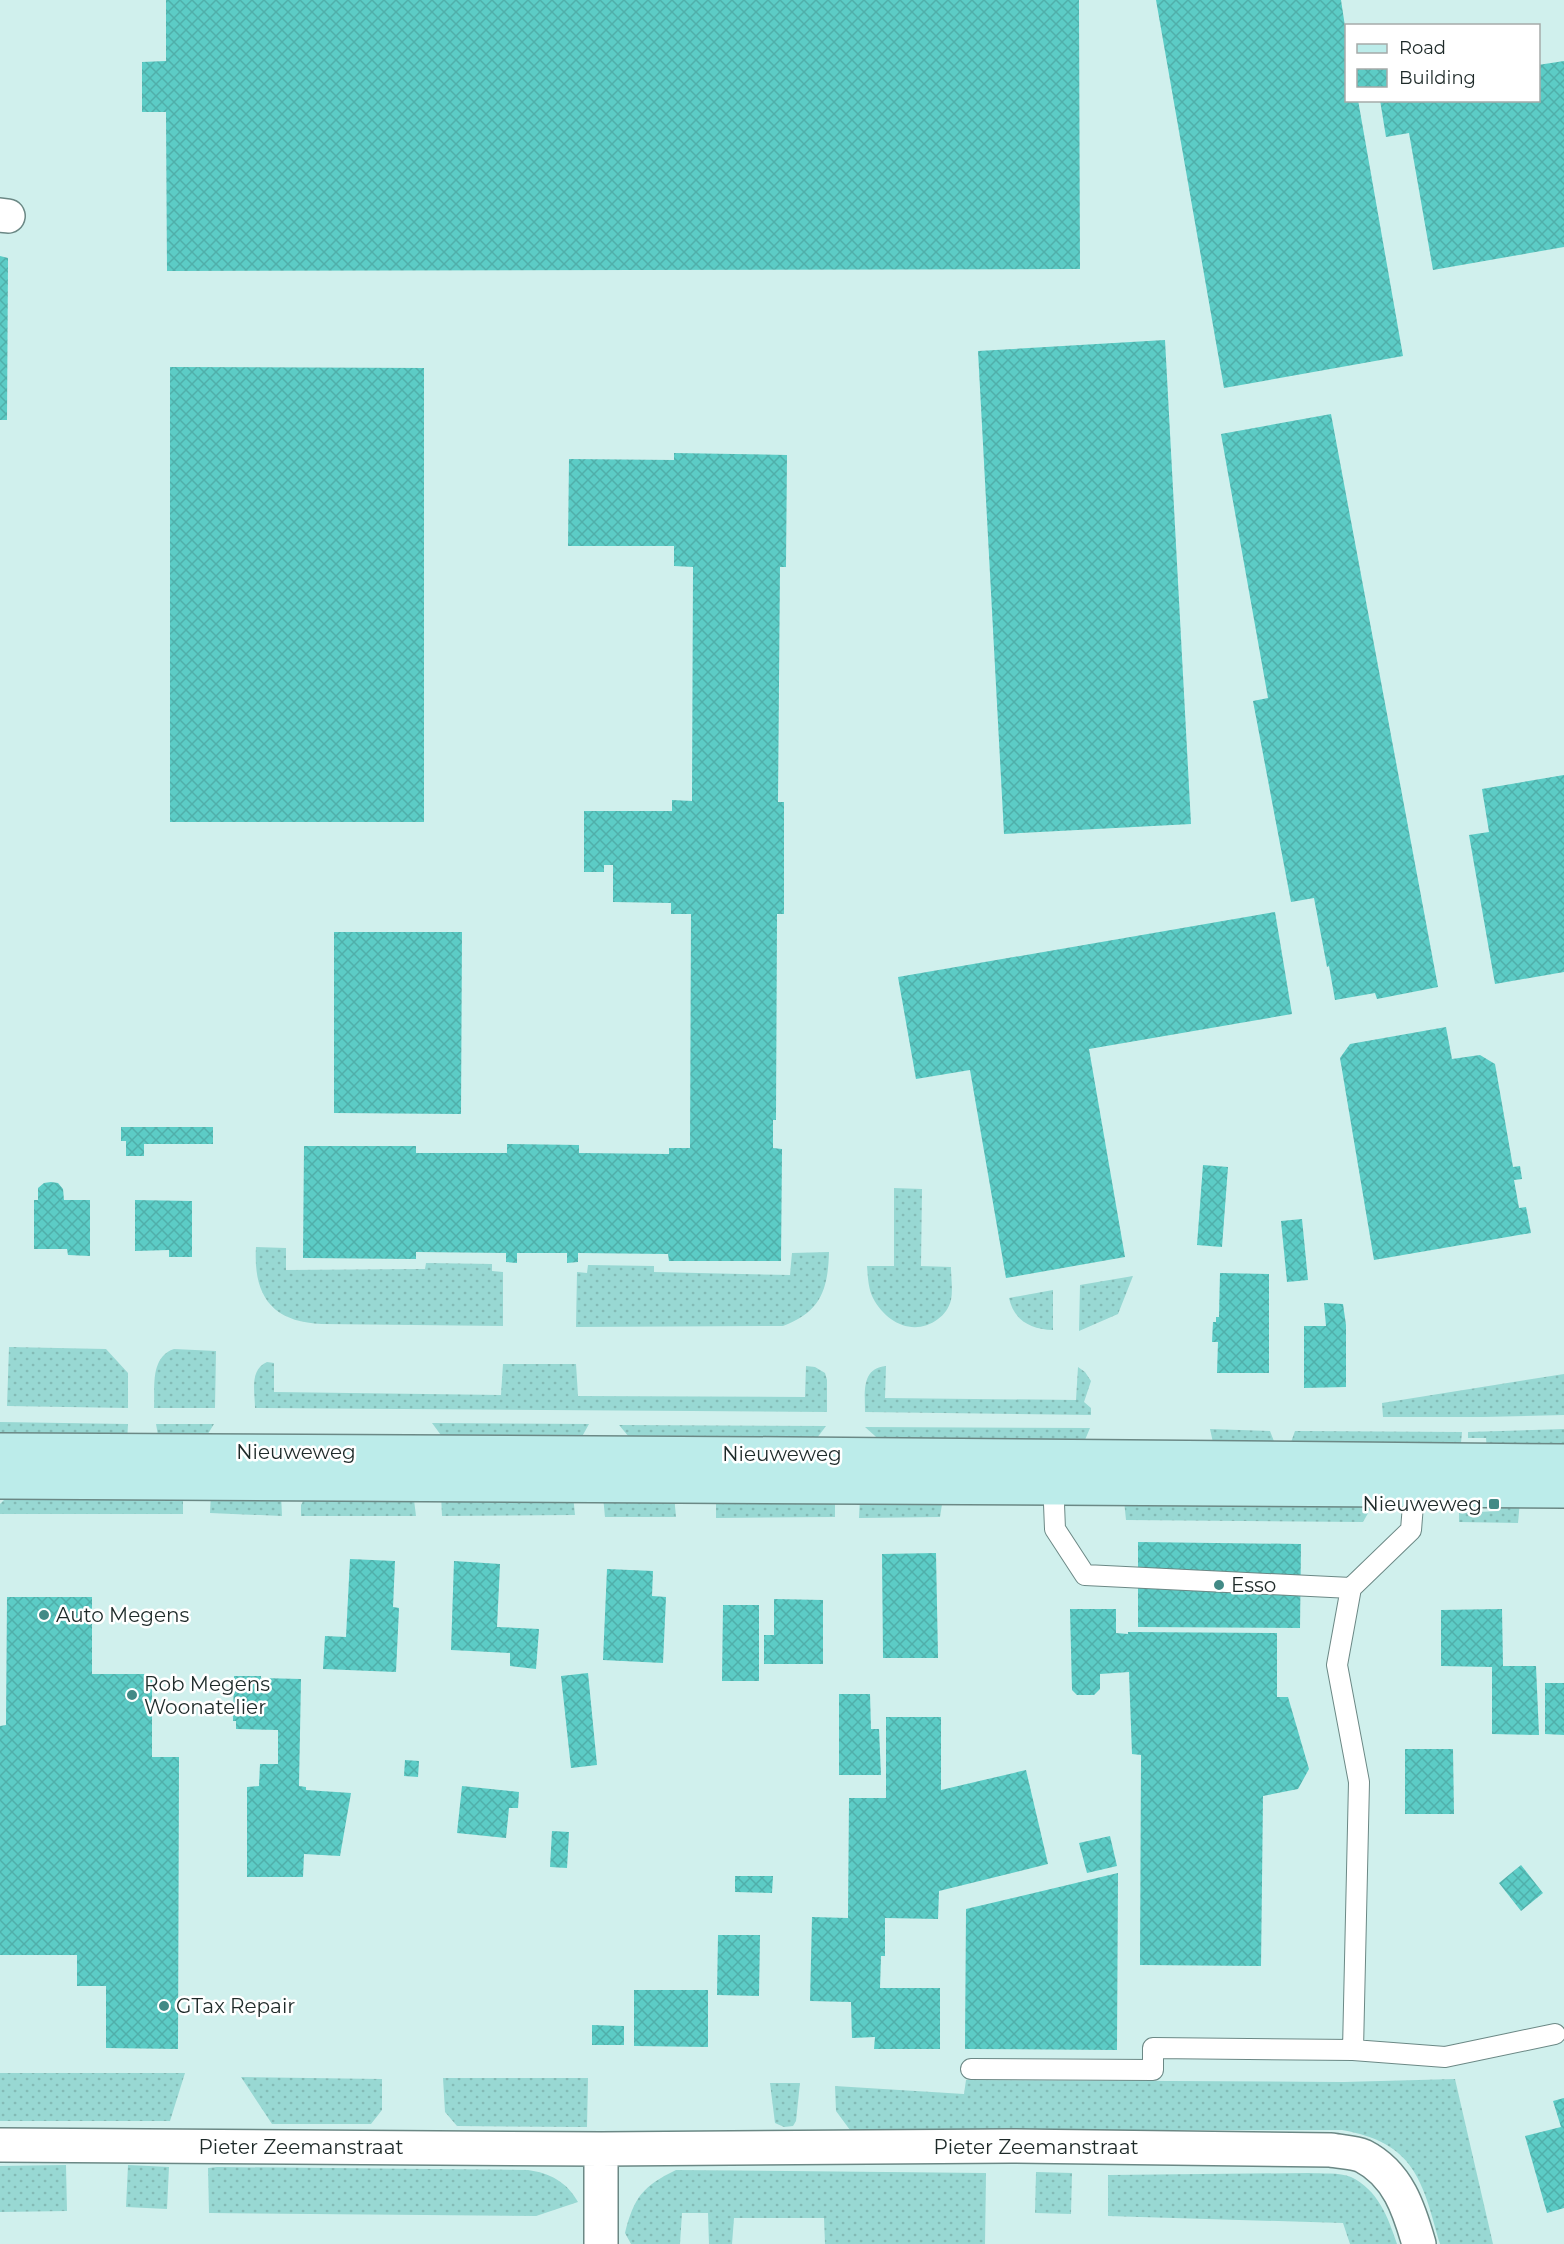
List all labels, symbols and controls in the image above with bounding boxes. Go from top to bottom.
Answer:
legend [1345,24,1540,102]
text: Road [1399,37,1446,59]
text: Building [1399,67,1476,89]
street label: Nieuweweg [236,1440,356,1464]
street label: Nieuweweg [722,1442,842,1466]
place label: Nieuweweg [1363,1492,1482,1516]
marker: Nieuweweg [1487,1497,1501,1511]
place label: Esso [1231,1573,1276,1597]
marker: Esso [1212,1578,1226,1592]
place label: Auto Megens [56,1603,190,1627]
marker: Auto Megens [37,1608,51,1622]
place label: Rob Megens Woonatelier [144,1672,270,1719]
marker: Rob Megens Woonatelier [125,1688,139,1702]
place label: GTax Repair [176,1994,295,2018]
marker: GTax Repair [157,1999,171,2013]
street label: Pieter Zeemanstraat [198,2135,404,2159]
street label: Pieter Zeemanstraat [933,2135,1139,2159]

